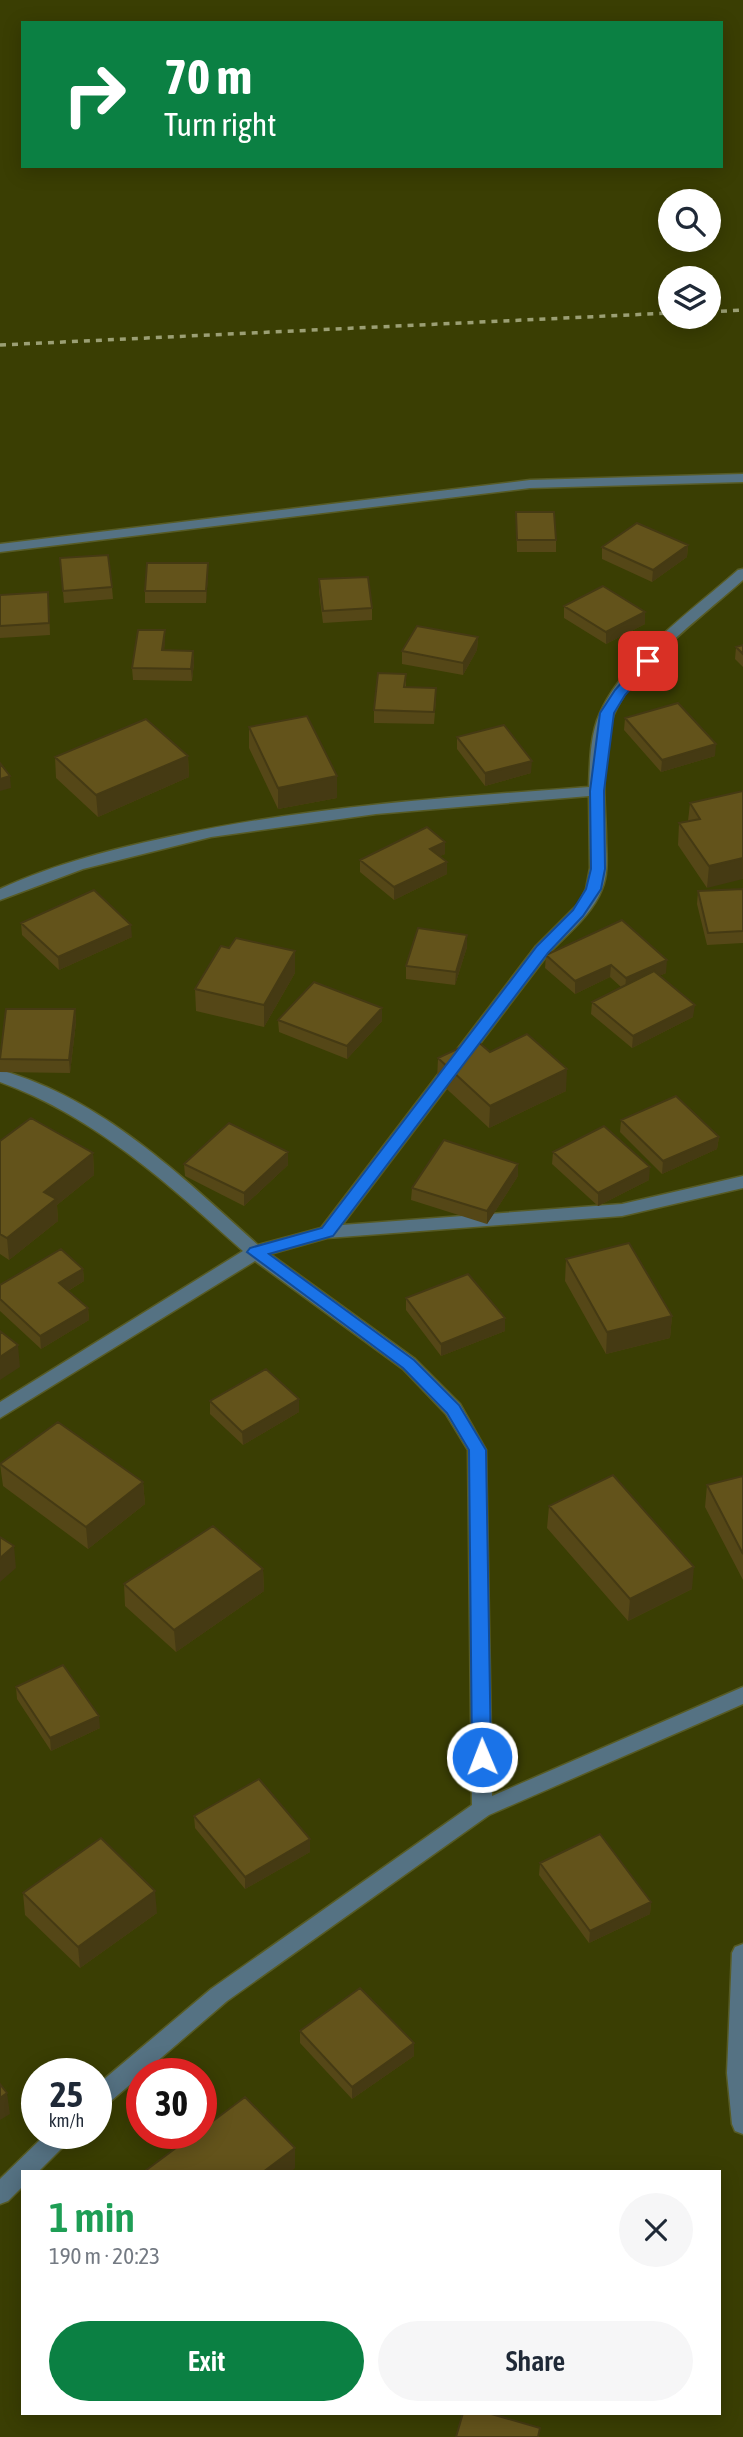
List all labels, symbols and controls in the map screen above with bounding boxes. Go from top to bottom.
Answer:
text: 70 m [164,48,252,104]
icon: right [49,49,140,140]
text: Turn right [164,106,277,143]
map controls [658,189,721,329]
button: search [658,189,721,252]
button: layers [658,266,721,329]
pin [618,631,678,691]
icon: arrive [629,642,667,680]
position arrow [445,1720,519,1794]
speed limit sign: 30 [126,2058,217,2149]
text: 25 [50,2074,83,2114]
text: km/h [49,2110,84,2131]
text: 1 min [49,2193,135,2241]
button: close [619,2193,693,2267]
text: 190 m · 20:23 [49,2243,160,2269]
button: Exit [49,2321,364,2401]
button: Share [378,2321,693,2401]

